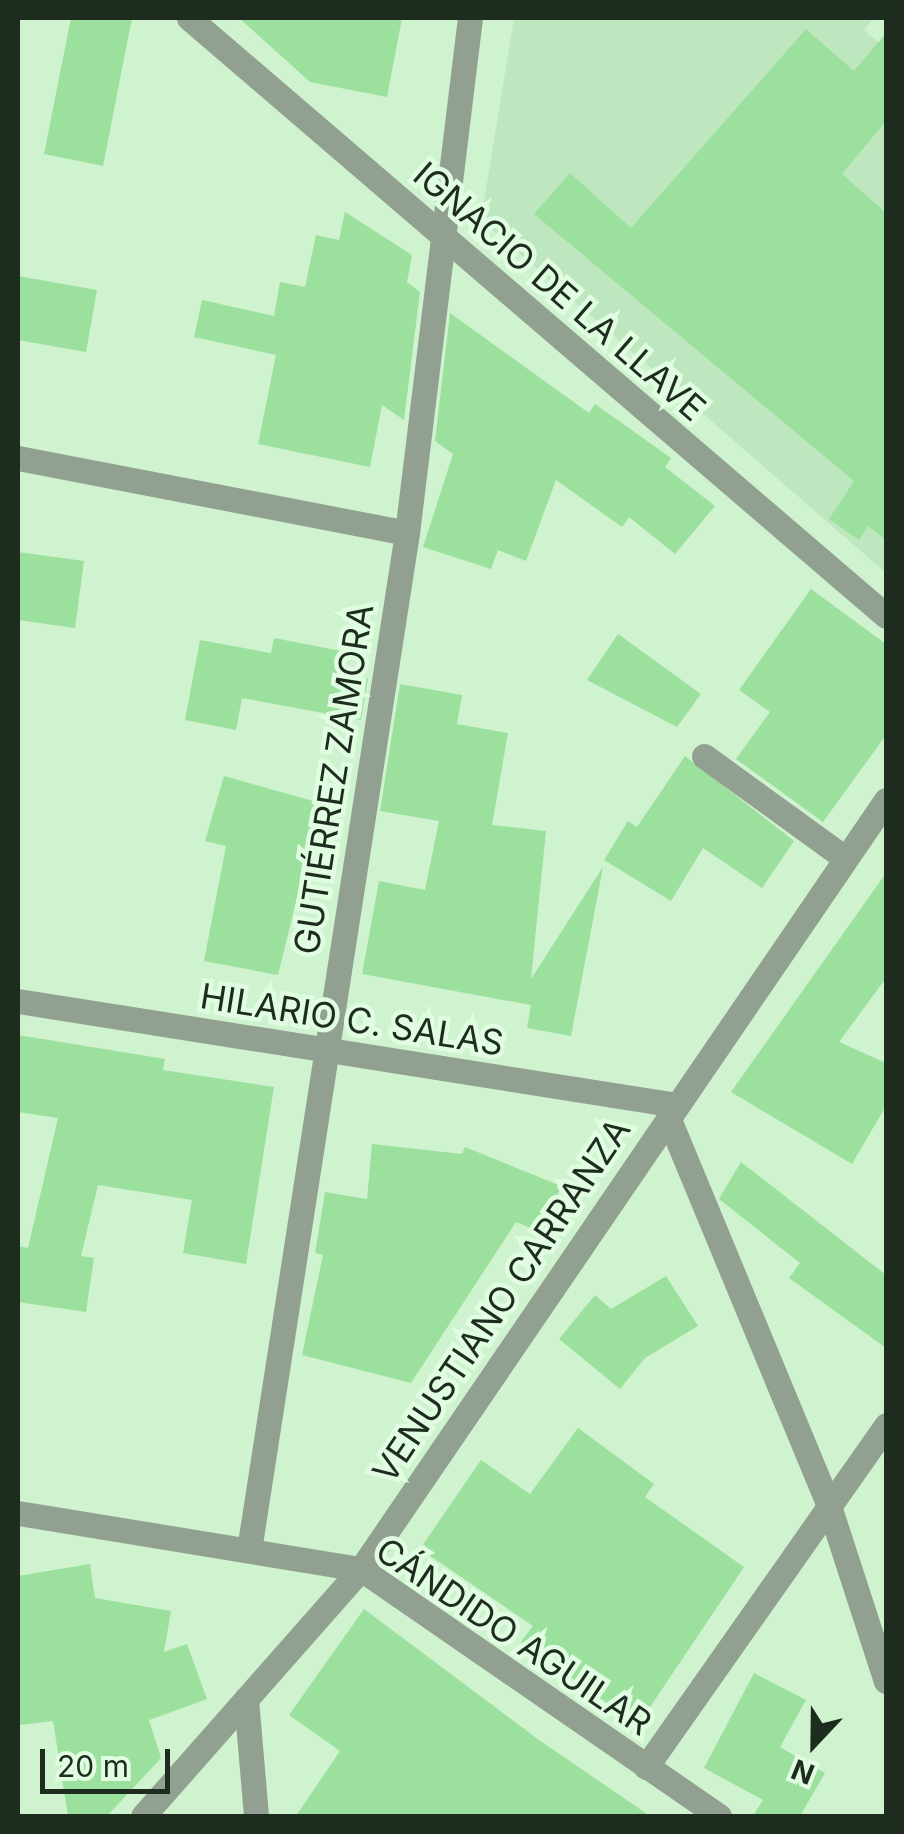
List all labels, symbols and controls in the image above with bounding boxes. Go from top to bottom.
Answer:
street label: IGNACIO DE LA LLAVE [406,153,714,429]
street label: GUTIÉRREZ ZAMORA [285,601,381,957]
street label: HILARIO C. SALAS [197,974,507,1064]
street label: VENUSTIANO CARRANZA [363,1110,639,1490]
street label: CÁNDIDO AGUILAR [368,1528,660,1744]
north arrow [764,1694,864,1794]
scale bar [45,1729,175,1791]
text: 20 m [57,1748,129,1784]
text: N [786,1752,819,1792]

